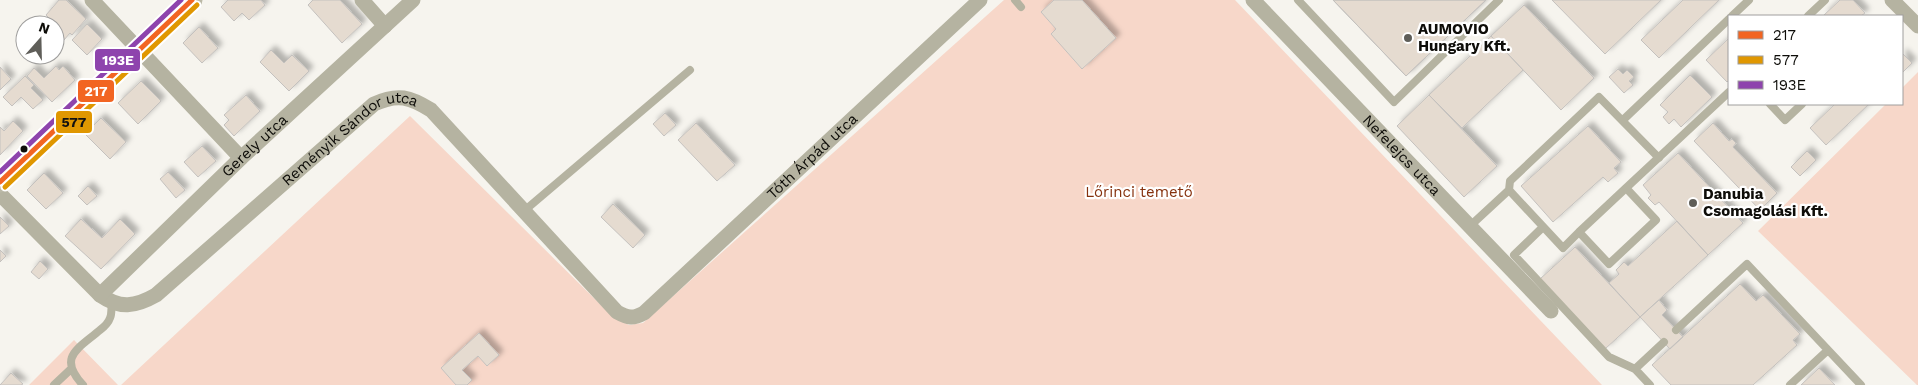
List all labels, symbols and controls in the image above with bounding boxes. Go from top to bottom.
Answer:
north arrow [15,15,65,65]
legend [1728,15,1903,105]
text: N [37,18,52,37]
place label: AUMOVIO Hungary Kft. [1418,20,1511,55]
text: 217 [1773,26,1796,44]
marker: AUMOVIO Hungary Kft. [1402,32,1414,44]
line badge: 193E [94,48,141,72]
text: 577 [1773,51,1799,69]
text: 193E [102,52,134,68]
text: 193E [1773,76,1806,94]
line badge: 217 [77,79,115,103]
text: 217 [85,83,108,99]
street label: Reményik Sándor utca [278,89,421,189]
street label: Tóth Árpád utca [763,109,862,203]
line badge: 577 [55,110,93,134]
street label: Gerely utca [218,110,292,181]
street label: Nefelejcs utca [1359,111,1445,200]
text: 577 [62,114,87,130]
unlabelled marker [19,144,29,154]
park label: Lőrinci temető [1085,183,1193,201]
place label: Danubia Csomagolási Kft. [1703,185,1828,220]
marker: Danubia Csomagolási Kft. [1687,197,1699,209]

